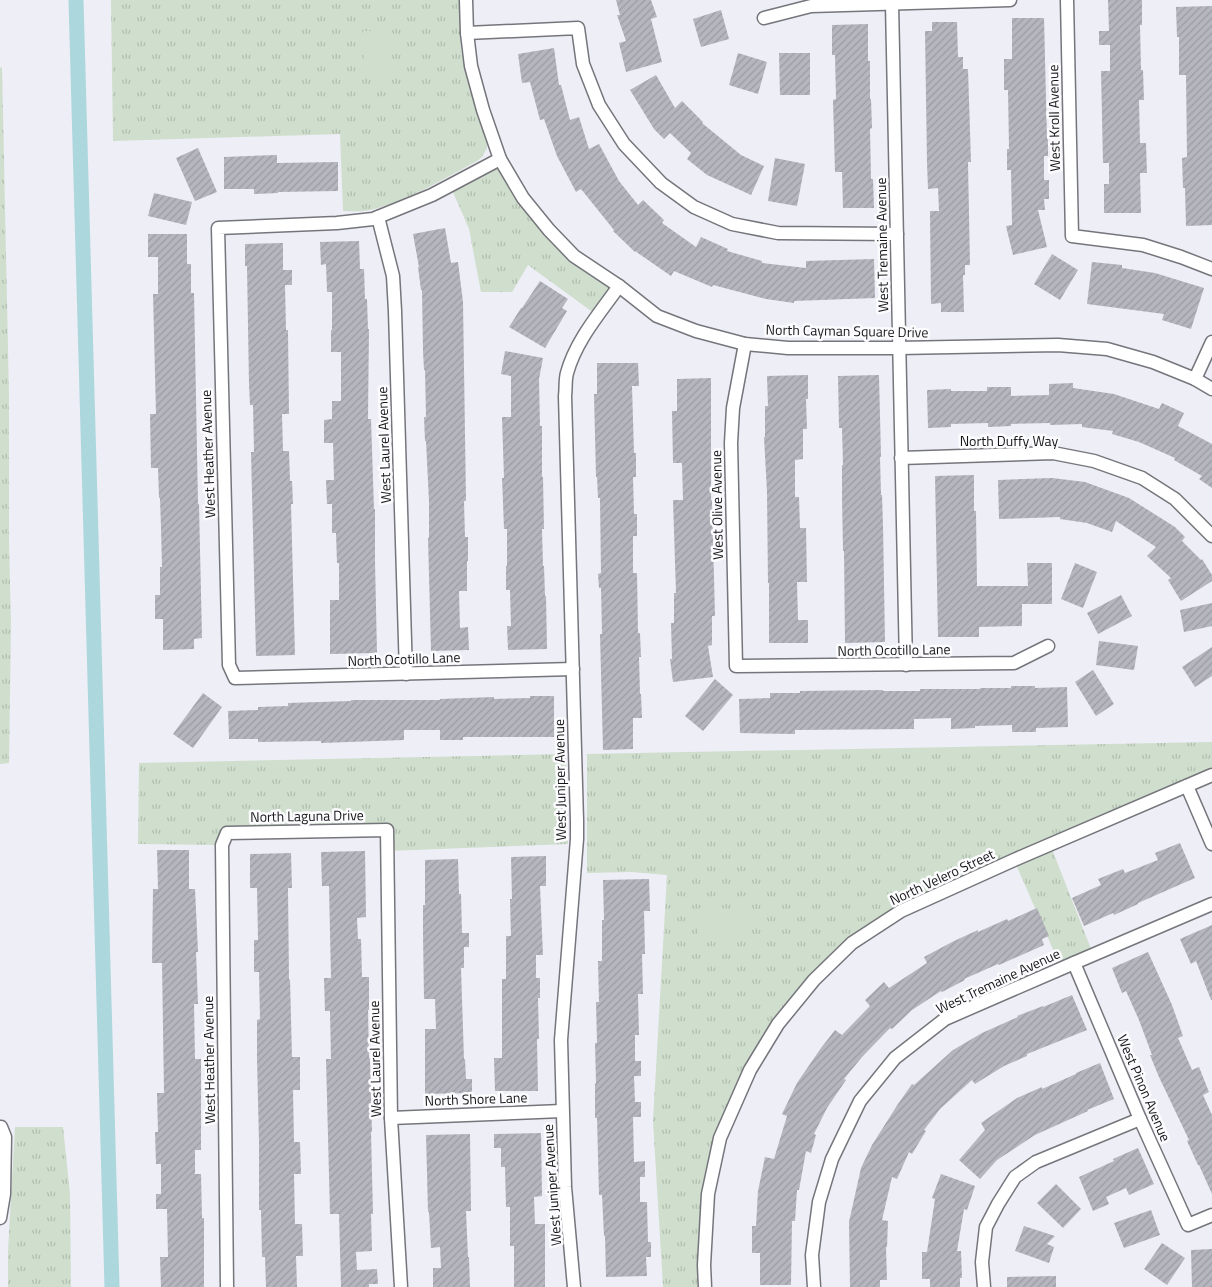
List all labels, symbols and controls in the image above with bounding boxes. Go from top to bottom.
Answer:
street label: West Kroll Avenue [1042,64,1065,172]
street label: West Tremaine Avenue [870,177,893,313]
street label: North Cayman Square Drive [766,319,929,342]
street label: West Laurel Avenue [371,386,396,504]
street label: West Heather Avenue [195,389,220,519]
street label: North Duffy Way [960,430,1059,451]
street label: West Olive Avenue [705,450,728,560]
street label: North Ocotillo Lane [837,638,951,661]
street label: North Ocotillo Lane [347,646,461,671]
street label: West Juniper Avenue [548,719,571,841]
street label: North Laguna Drive [250,804,364,827]
street label: North Velero Street [886,843,998,910]
street label: West Tremaine Avenue [932,943,1063,1019]
street label: West Heather Avenue [197,996,220,1124]
street label: West Laurel Avenue [363,1000,386,1118]
street label: West Pinon Avenue [1112,1031,1176,1145]
street label: North Shore Lane [424,1086,528,1111]
street label: West Juniper Avenue [537,1123,566,1247]

